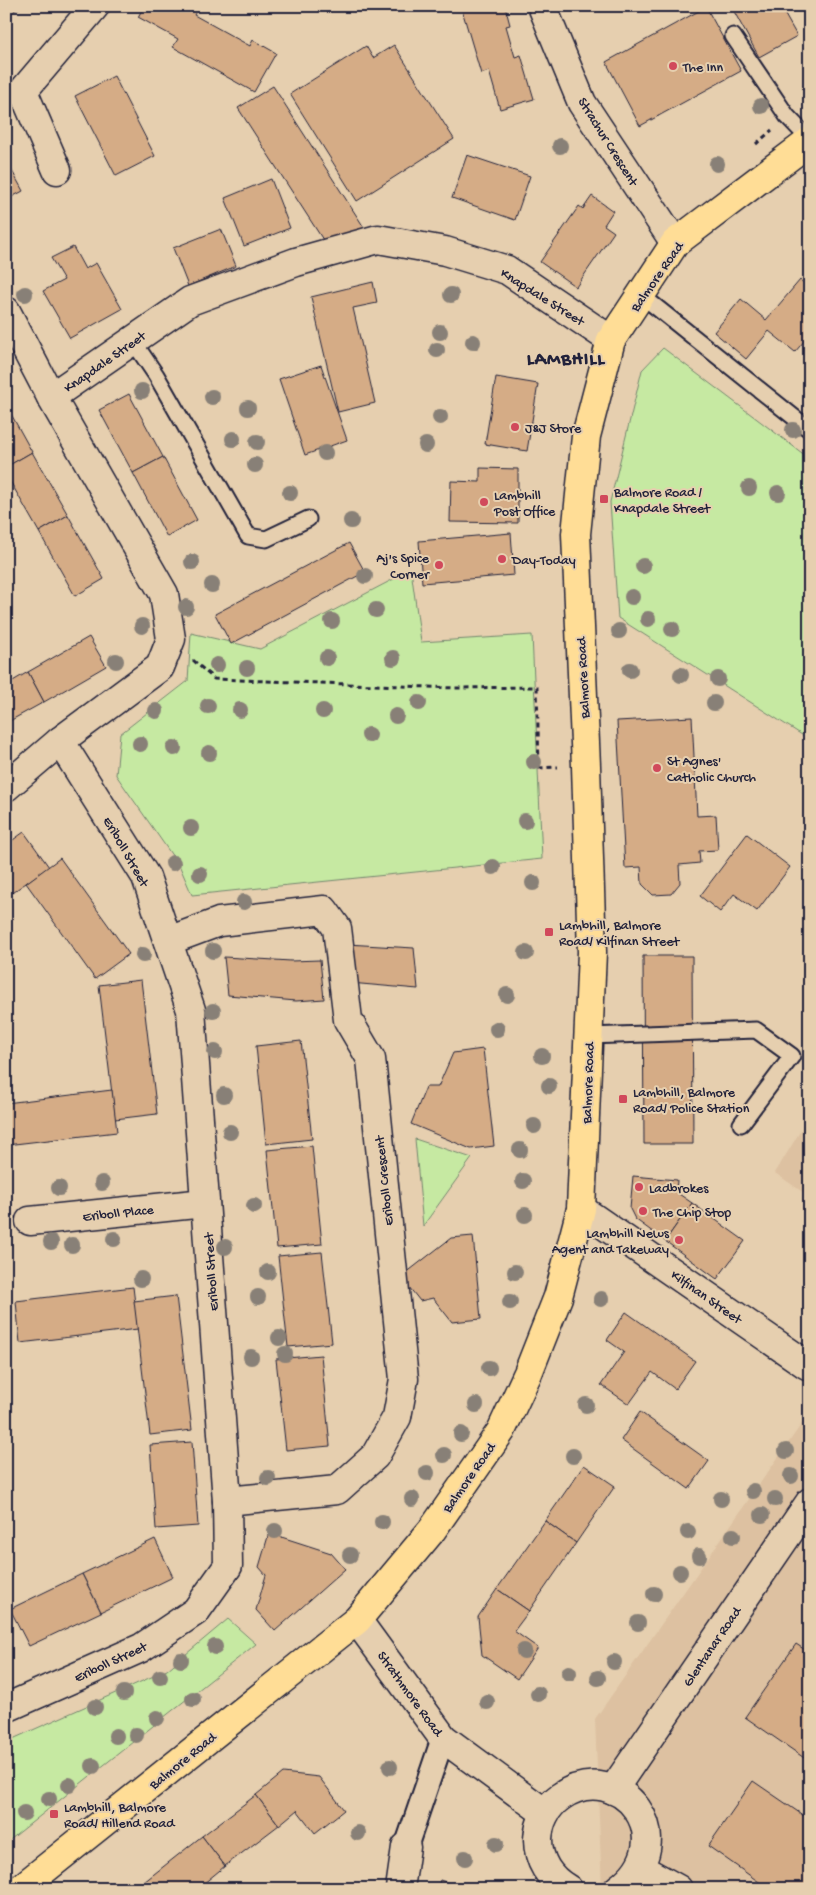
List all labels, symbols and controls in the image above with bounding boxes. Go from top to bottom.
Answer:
marker: The Inn [667,60,679,72]
place label: The Inn [682,60,723,77]
street label: Strachur Crescent [573,95,642,191]
street label: Balmore Road [627,238,689,316]
street label: Knapdale Street [496,265,588,331]
street label: Knapdale Street [61,328,151,398]
district label: LAMBHILL [527,349,605,372]
marker: J&J Store [509,421,521,433]
place label: J&J Store [525,421,582,438]
place label: Balmore Road / Knapdale Street [613,485,711,518]
place label: Lambhill Post Office [493,488,556,521]
marker: Balmore Road / Knapdale Street [598,493,610,505]
marker: Lambhill Post Office [478,496,490,508]
place label: Aj's Spice Corner [376,551,430,584]
marker: Day-Today [496,553,508,565]
place label: Day-Today [511,553,576,570]
marker: Aj's Spice Corner [433,559,445,571]
street label: Balmore Road [574,635,595,720]
place label: St Agnes' Catholic Church [667,754,756,787]
marker: St Agnes' Catholic Church [651,762,663,774]
street label: Eriboll Street [98,814,152,891]
place label: Lambhill, Balmore Road/ Kilfinan Street [559,918,680,951]
marker: Lambhill, Balmore Road/ Kilfinan Street [543,926,555,938]
street label: Balmore Road [580,1040,599,1125]
place label: Lambhill, Balmore Road/ Police Station [633,1085,750,1118]
marker: Lambhill, Balmore Road/ Police Station [617,1093,629,1105]
street label: Eriboll Crescent [372,1134,399,1226]
marker: Ladbrokes [633,1181,645,1193]
place label: Ladbrokes [649,1181,709,1198]
street label: Eriboll Place [82,1202,155,1227]
marker: The Chip Stop [637,1205,649,1217]
place label: The Chip Stop [652,1205,731,1222]
place label: Lambhill News Agent and Takeway [552,1226,670,1259]
street label: Eriboll Street [201,1231,224,1311]
marker: Lambhill News Agent and Takeway [673,1234,685,1246]
street label: Kilfinan Street [667,1267,745,1330]
street label: Balmore Road [439,1439,501,1517]
street label: Glentanar Road [680,1603,747,1691]
street label: Eriboll Street [72,1638,151,1687]
street label: Strathmore Road [372,1648,447,1742]
street label: Balmore Road [146,1729,222,1795]
place label: Lambhill, Balmore Road/ Hillend Road [64,1800,176,1833]
marker: Lambhill, Balmore Road/ Hillend Road [48,1808,60,1820]

